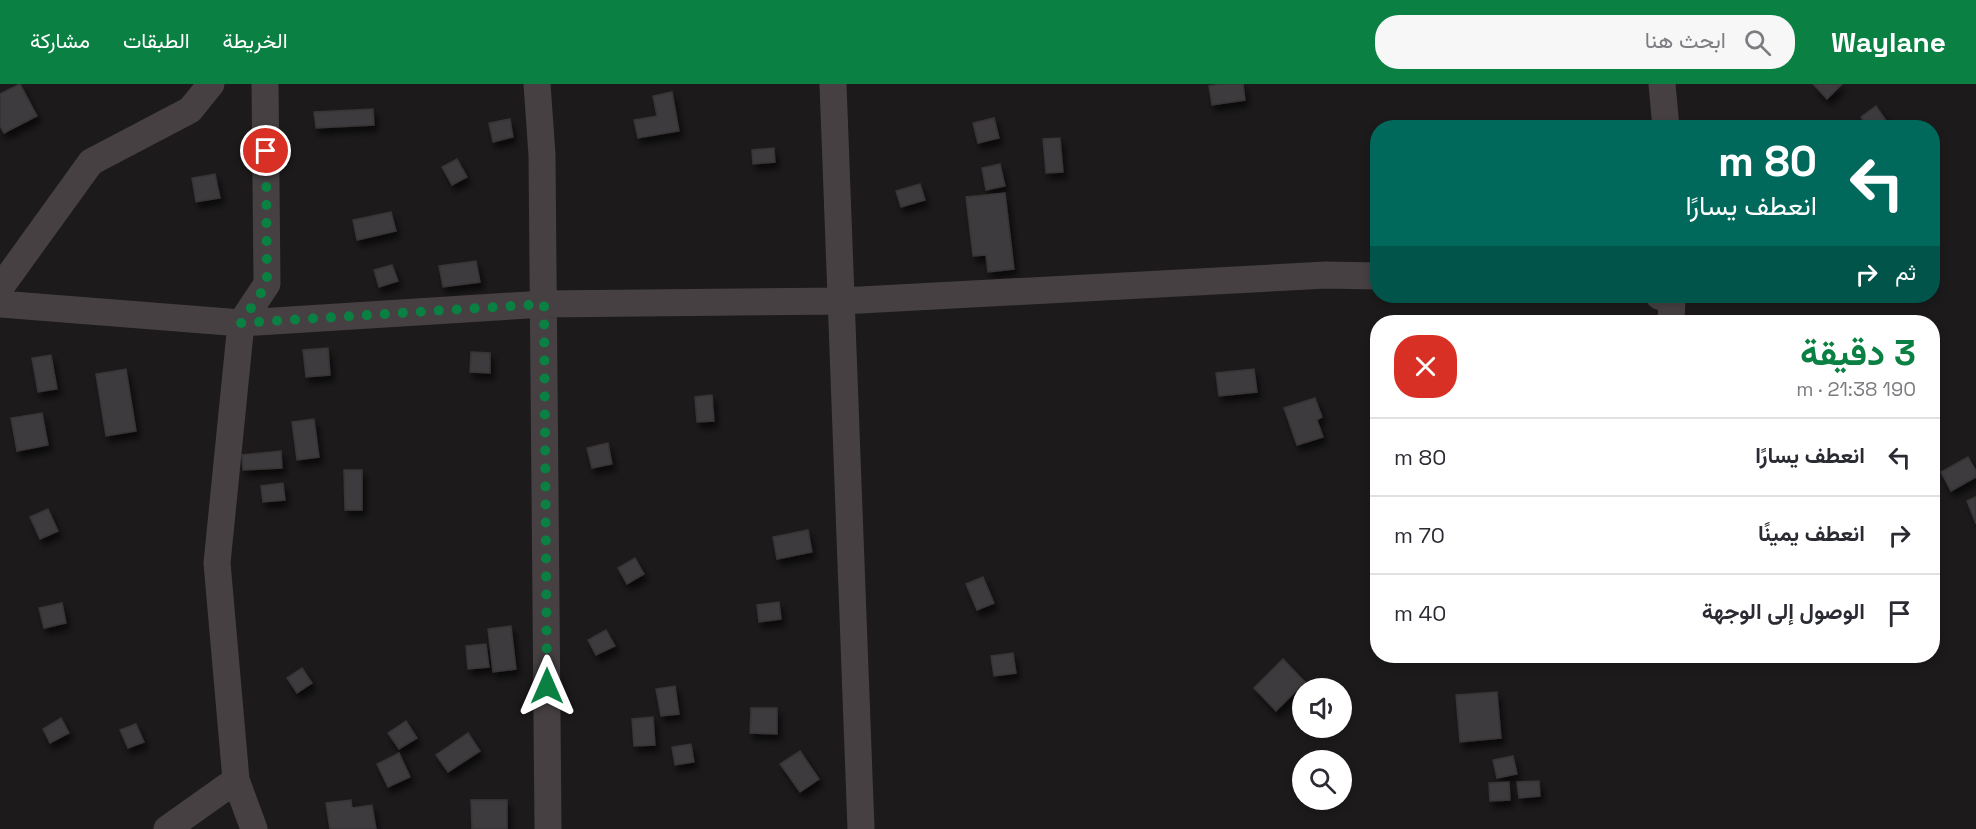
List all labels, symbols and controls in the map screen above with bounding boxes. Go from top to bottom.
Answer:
search box [1375,15,1795,69]
text: Waylane [1831,24,1946,60]
text: ابحث هنا [1645,26,1726,54]
icon: search [1741,26,1774,59]
text: مشاركة [30,27,90,54]
text: الطبقات [123,27,190,54]
text: الخريطة [223,27,288,54]
pin [240,125,291,176]
icon: arrive [249,134,282,167]
text: 80 m [1718,135,1817,188]
icon: left [1838,144,1916,222]
text: انعطف يسارًا [1685,188,1817,223]
icon: right [1850,258,1883,291]
text: ثم [1895,258,1916,286]
text: 3 دقيقة [1800,330,1916,376]
button: close [1394,335,1457,398]
text: 190 m · 21:38 [1796,376,1916,402]
text: انعطف يسارًا [1755,441,1865,469]
icon: left [1883,441,1916,474]
text: 80 m [1394,443,1446,471]
text: انعطف يمينًا [1758,519,1865,547]
icon: right [1883,519,1916,552]
text: 70 m [1394,521,1445,549]
text: الوصول إلى الوجهة [1702,597,1865,625]
icon: arrive [1883,597,1916,630]
text: 40 m [1394,599,1446,627]
position arrow [515,654,579,718]
map controls [1292,678,1352,810]
button: sound [1292,678,1352,738]
button: search [1292,750,1352,810]

